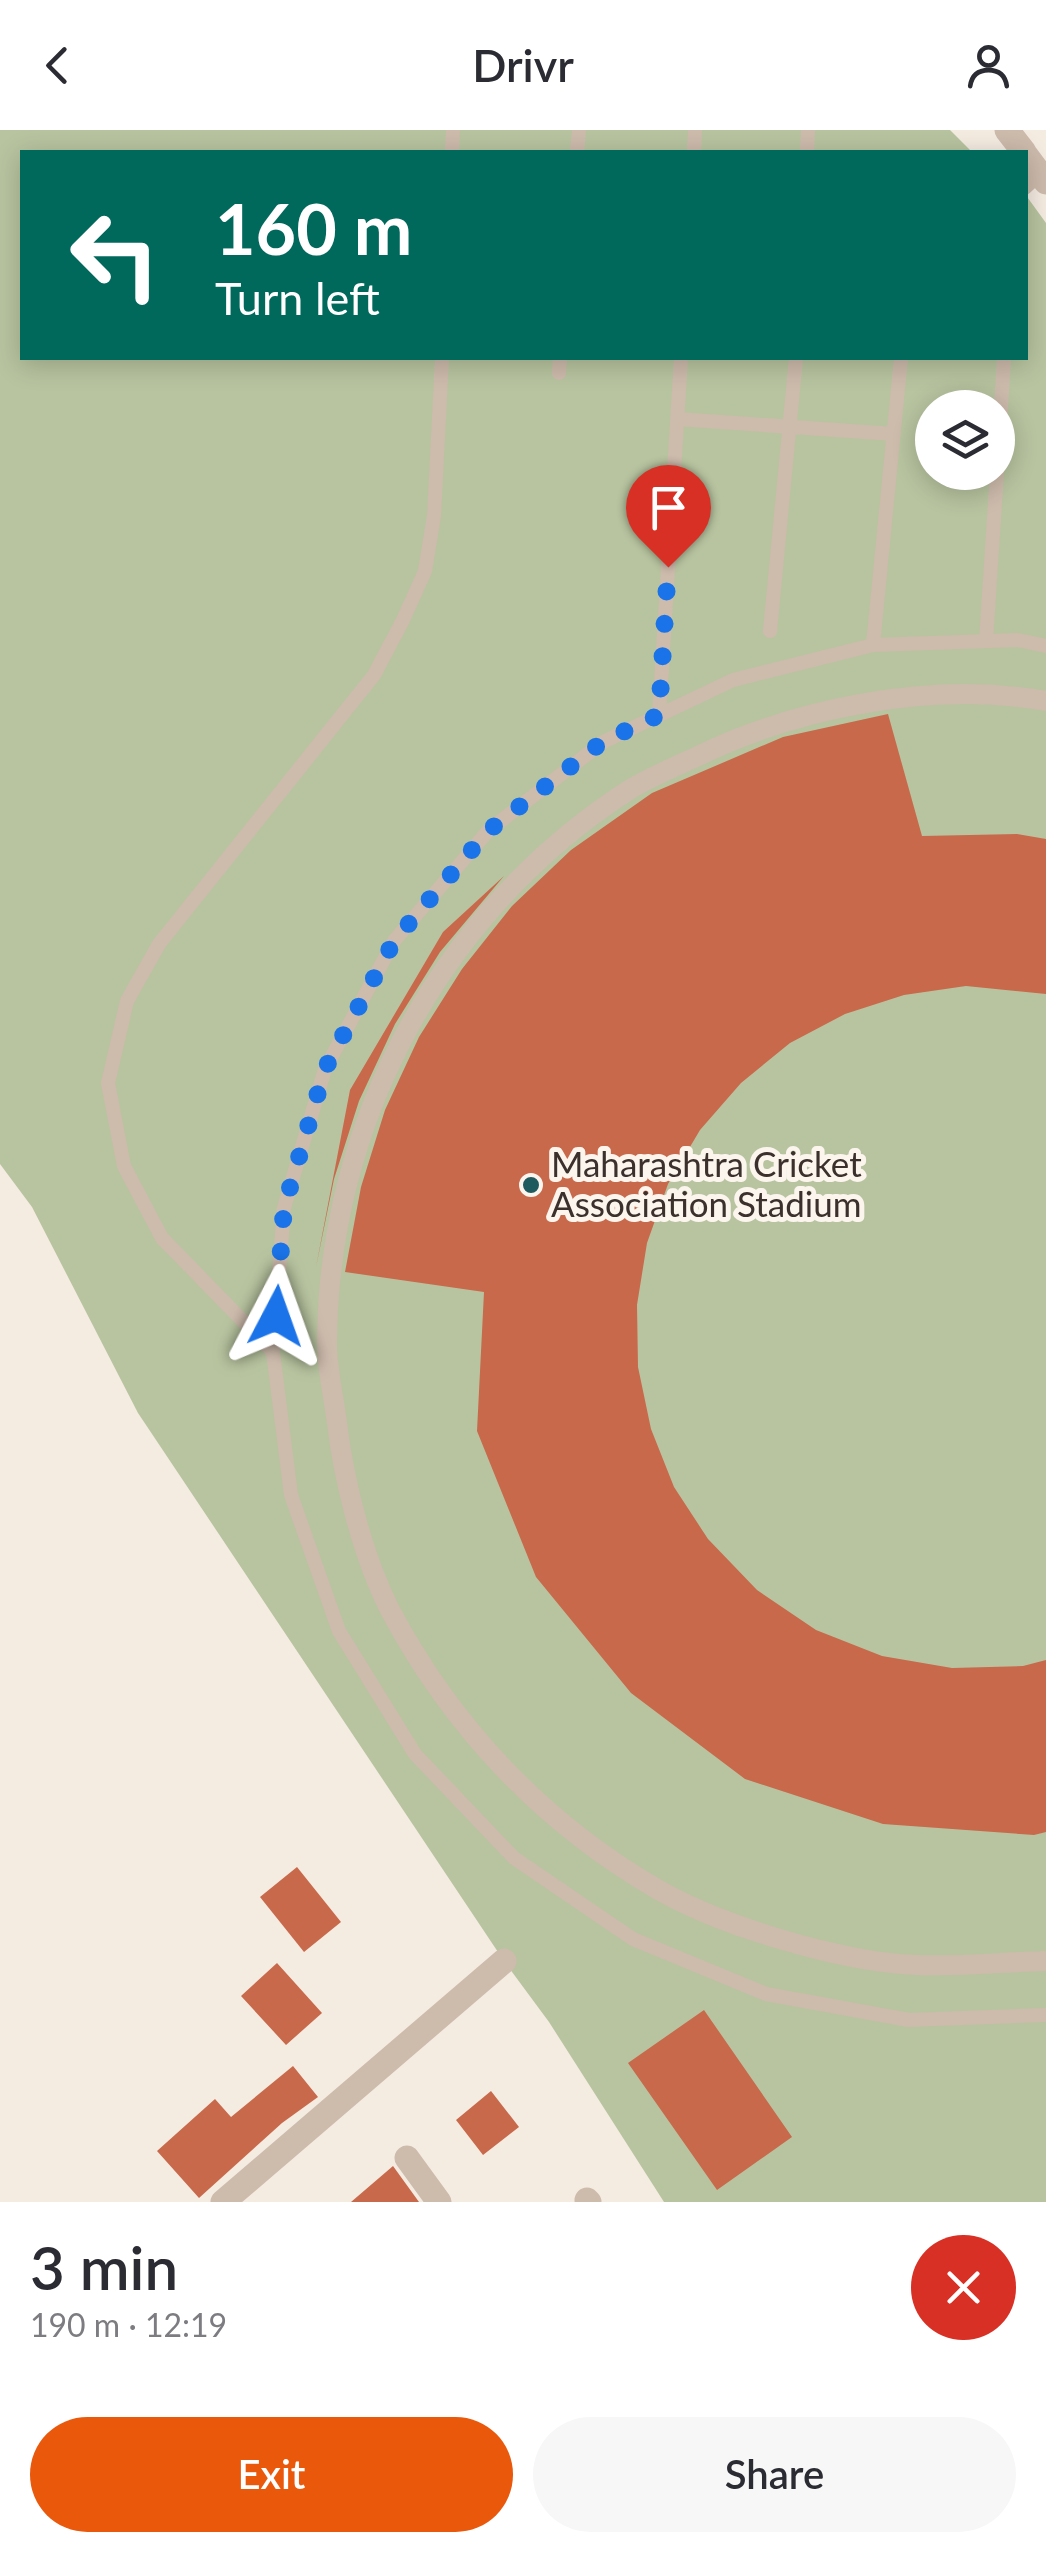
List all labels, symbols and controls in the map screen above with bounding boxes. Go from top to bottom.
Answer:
icon: back [30,38,85,93]
text: Drivr [472,38,574,92]
icon: person [961,38,1016,93]
text: 160 m [215,186,412,270]
icon: left [50,190,180,320]
text: Turn left [215,271,380,325]
map controls [915,390,1015,490]
button: layers [915,390,1015,490]
pin [626,465,711,568]
icon: arrive [641,480,696,535]
place label: Maharashtra Cricket Association Stadium [551,1142,862,1224]
marker: Maharashtra Cricket Association Stadium [520,1174,542,1196]
position arrow [224,1264,328,1368]
text: 3 min [30,2231,178,2303]
button: close [911,2235,1016,2340]
text: 190 m · 12:19 [30,2305,227,2344]
button: Exit [30,2417,513,2532]
button: Share [533,2417,1016,2532]

